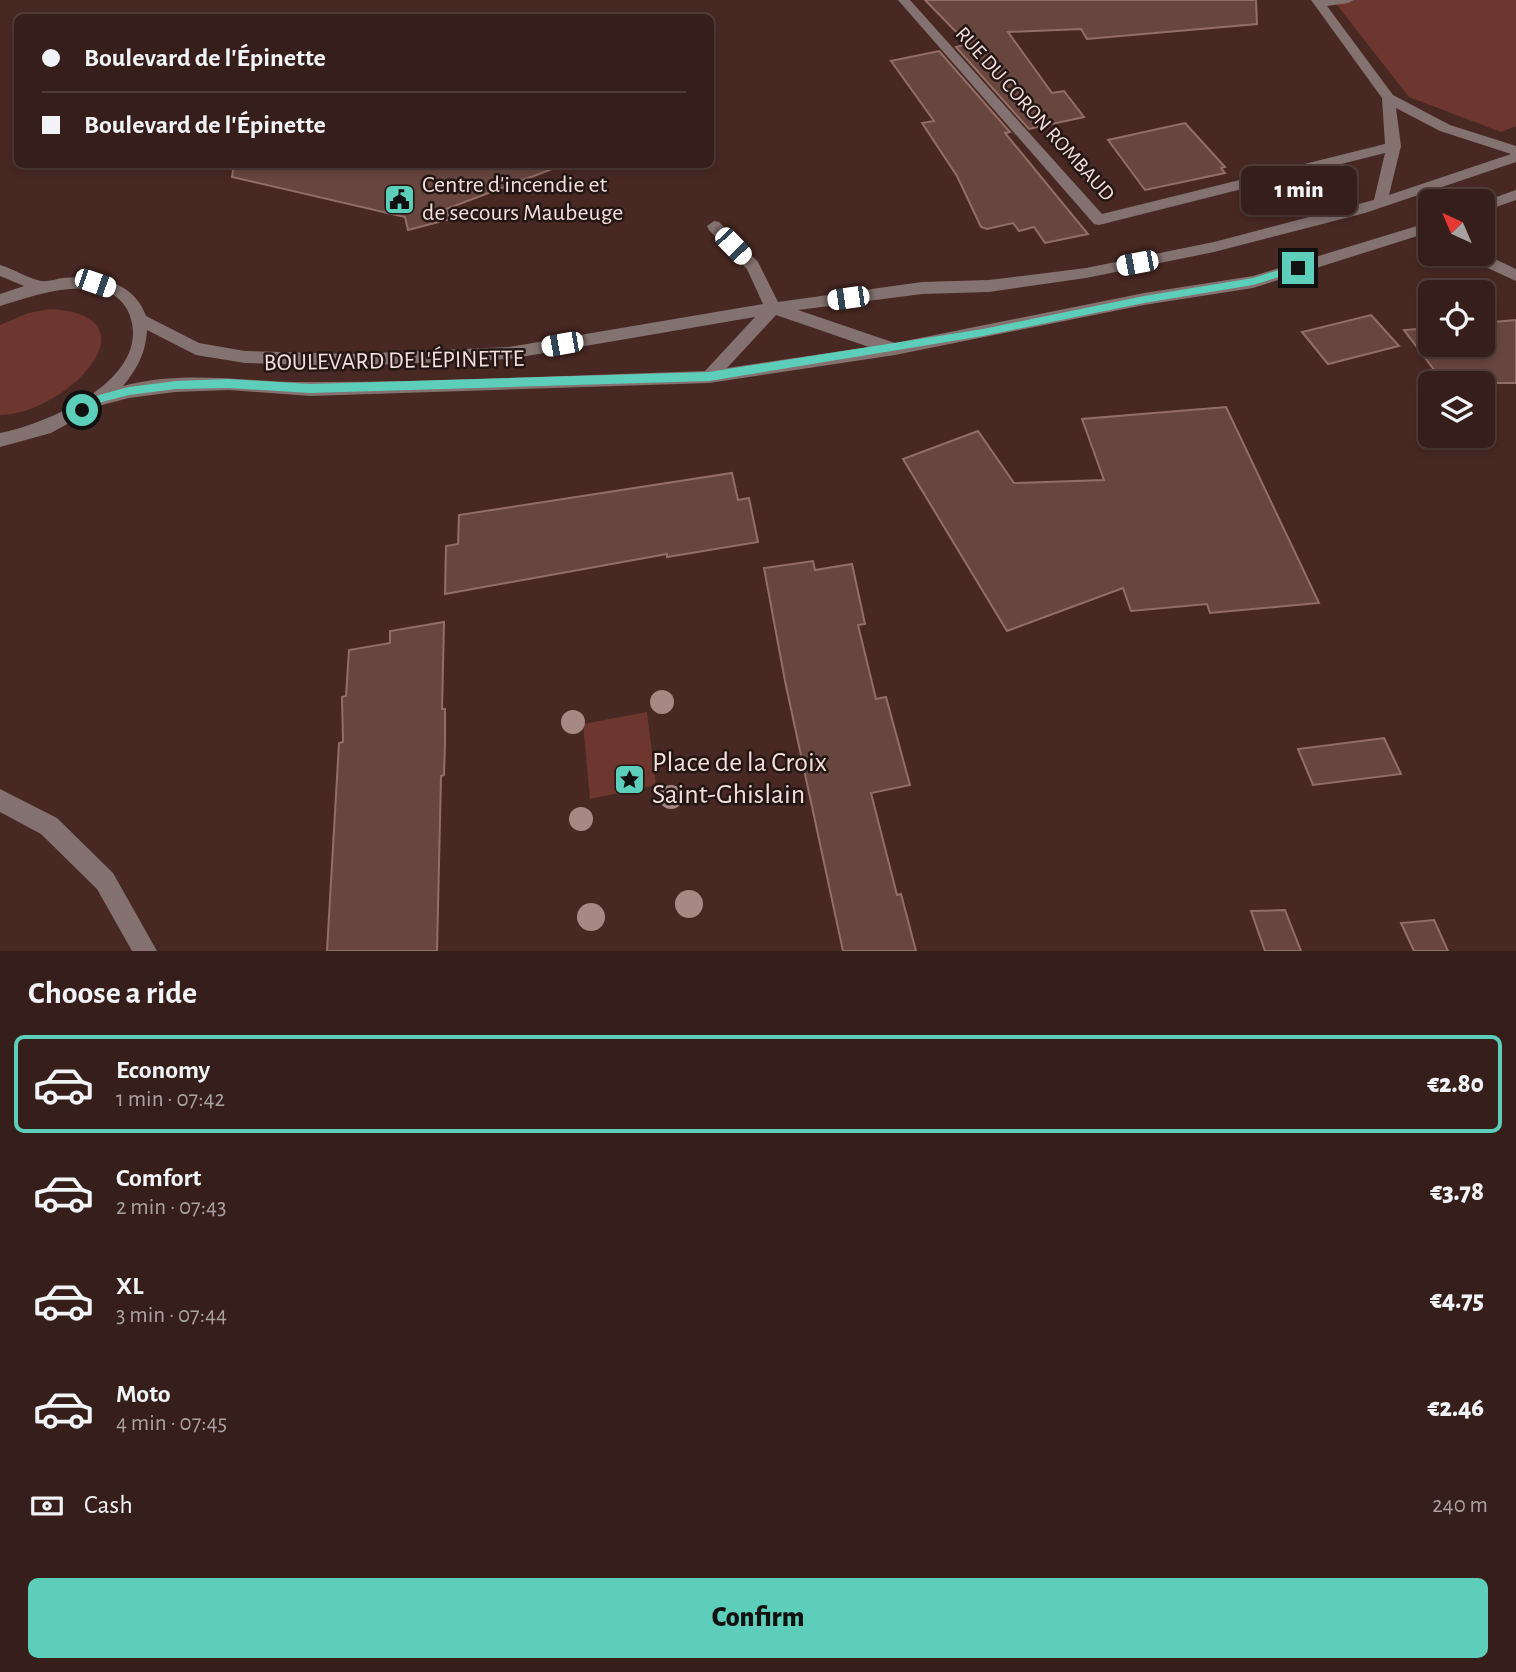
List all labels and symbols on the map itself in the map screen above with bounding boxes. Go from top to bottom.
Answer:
street label: RUE DU CORON ROMBAUD [952,23,1118,205]
callout: 1 min [1240,166,1356,216]
place label: Centre d'incendie et de secours Maubeuge [422,173,623,225]
public building icon: Centre d'incendie et de secours Maubeuge [382,182,416,216]
north arrow [1418,189,1494,266]
car [711,224,756,268]
car [1115,249,1160,277]
route end [1282,252,1314,284]
car [72,266,119,300]
car [826,285,871,311]
car [540,330,585,358]
street label: BOULEVARD DE L'ÉPINETTE [263,345,525,375]
route start [66,394,98,426]
place label: Place de la Croix Saint-Ghislain [652,749,827,809]
place icon: Place de la Croix Saint-Ghislain [612,762,646,796]

